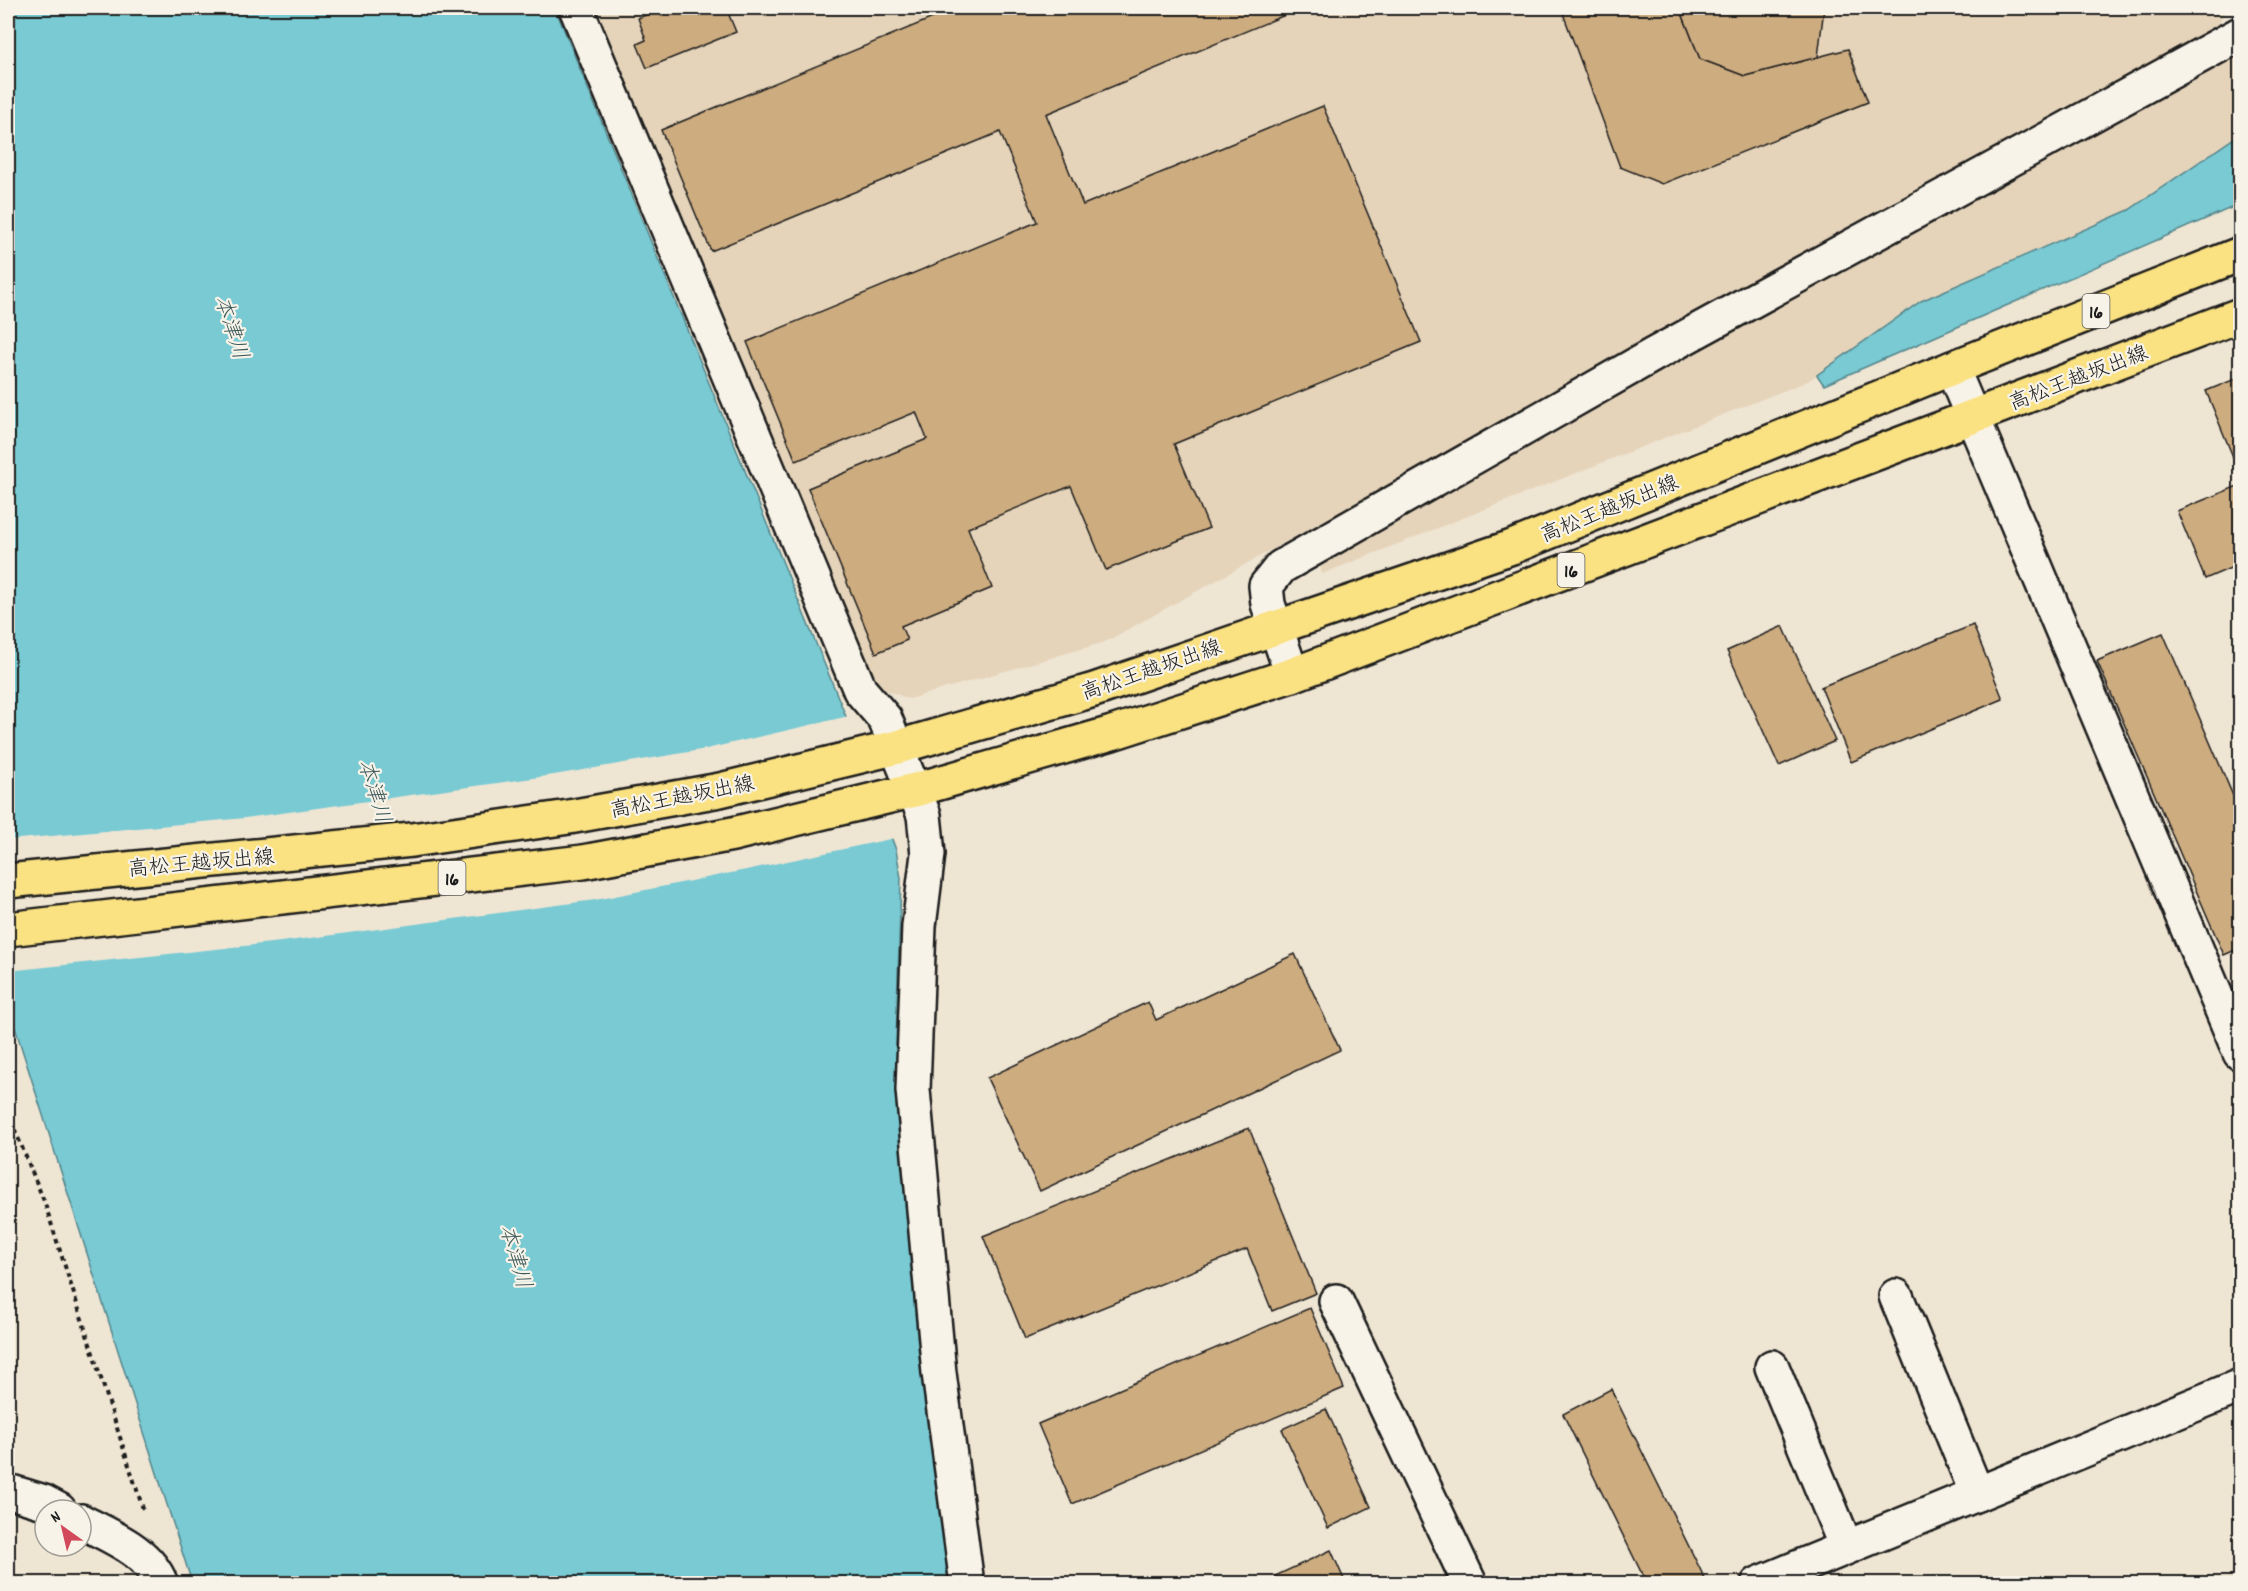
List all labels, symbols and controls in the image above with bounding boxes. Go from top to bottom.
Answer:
water label: 本津川 [205,292,255,364]
road number: 16 [2082,294,2110,328]
street label: 高松王越坂出線 [2005,339,2153,420]
street label: 高松王越坂出線 [1536,469,1684,552]
road number: 16 [1558,553,1584,587]
street label: 高松王越坂出線 [1078,634,1226,710]
water label: 本津川 [348,756,397,828]
street label: 高松王越坂出線 [608,770,758,828]
street label: 高松王越坂出線 [127,844,276,886]
road number: 16 [438,861,466,895]
water label: 本津川 [490,1221,538,1293]
north arrow [33,1498,93,1558]
text: N [46,1506,66,1529]

